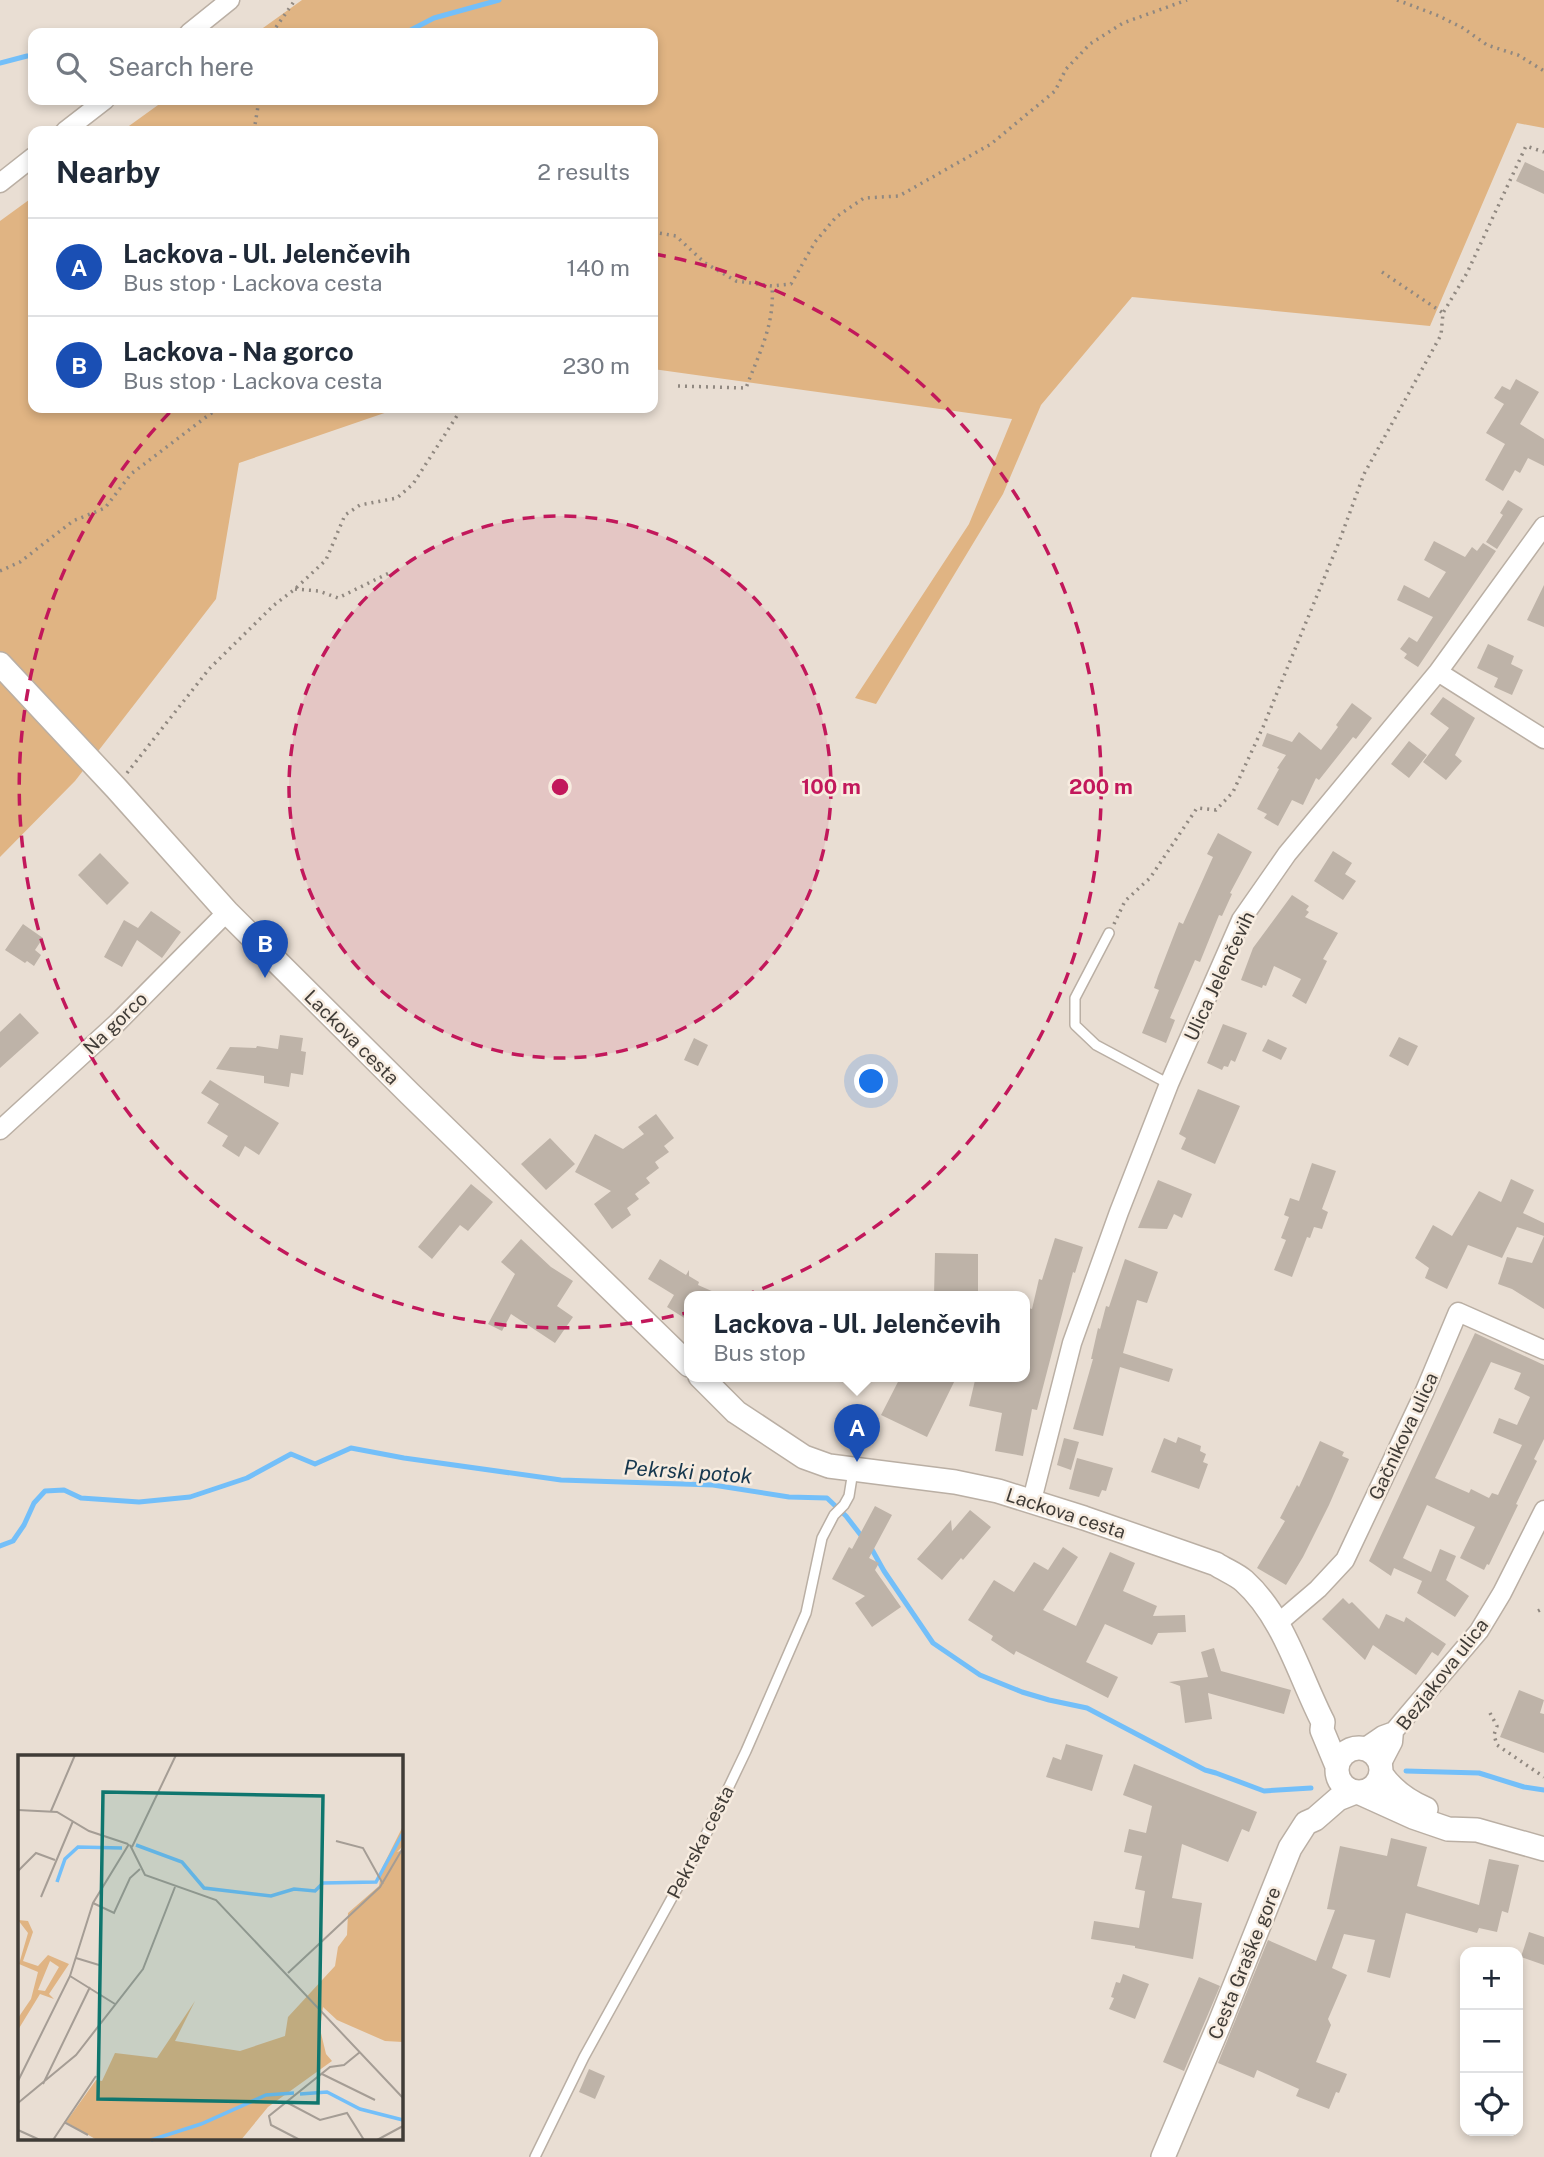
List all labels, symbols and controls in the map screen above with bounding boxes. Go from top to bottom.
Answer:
search box [28,28,658,105]
icon: search [52,48,90,86]
text: Search here [108,51,254,82]
text: Nearby [56,154,160,190]
text: 2 results [537,158,630,185]
text: Lackova - Ul. Jelenčevih [123,238,411,269]
text: A [71,254,87,281]
text: 140 m [567,254,630,281]
text: Bus stop · Lackova cesta [123,269,383,296]
text: Lackova - Na gorco [123,336,354,367]
text: B [71,352,87,379]
text: 230 m [562,352,630,379]
text: Bus stop · Lackova cesta [123,367,383,394]
text: 100 m [801,774,861,799]
text: 200 m [1069,774,1133,799]
centre of rings [548,775,572,799]
street label: Ulica Jelenčevih [1179,908,1259,1044]
pin: B [242,920,288,978]
street label: Lackova cesta [300,985,404,1089]
street label: Na gorco [79,987,151,1059]
your location [854,1064,888,1098]
popup [684,1291,1030,1382]
text: Lackova - Ul. Jelenčevih [713,1308,1001,1339]
text: Bus stop [713,1339,806,1366]
street label: Gačnikova ulica [1364,1369,1442,1503]
pin: A [834,1404,880,1462]
water label: Pekrski potok [623,1455,754,1489]
street label: Lackova cesta [1003,1483,1129,1543]
street label: Bezjakova ulica [1392,1614,1492,1734]
inset map [18,1755,402,2140]
street label: Pekrska cesta [662,1782,738,1902]
street label: Cesta Graške gore [1203,1884,1285,2042]
map controls [1460,1947,1523,2136]
button: + [1460,1947,1523,2010]
button: − [1460,2010,1523,2073]
button: locate [1460,2073,1523,2136]

